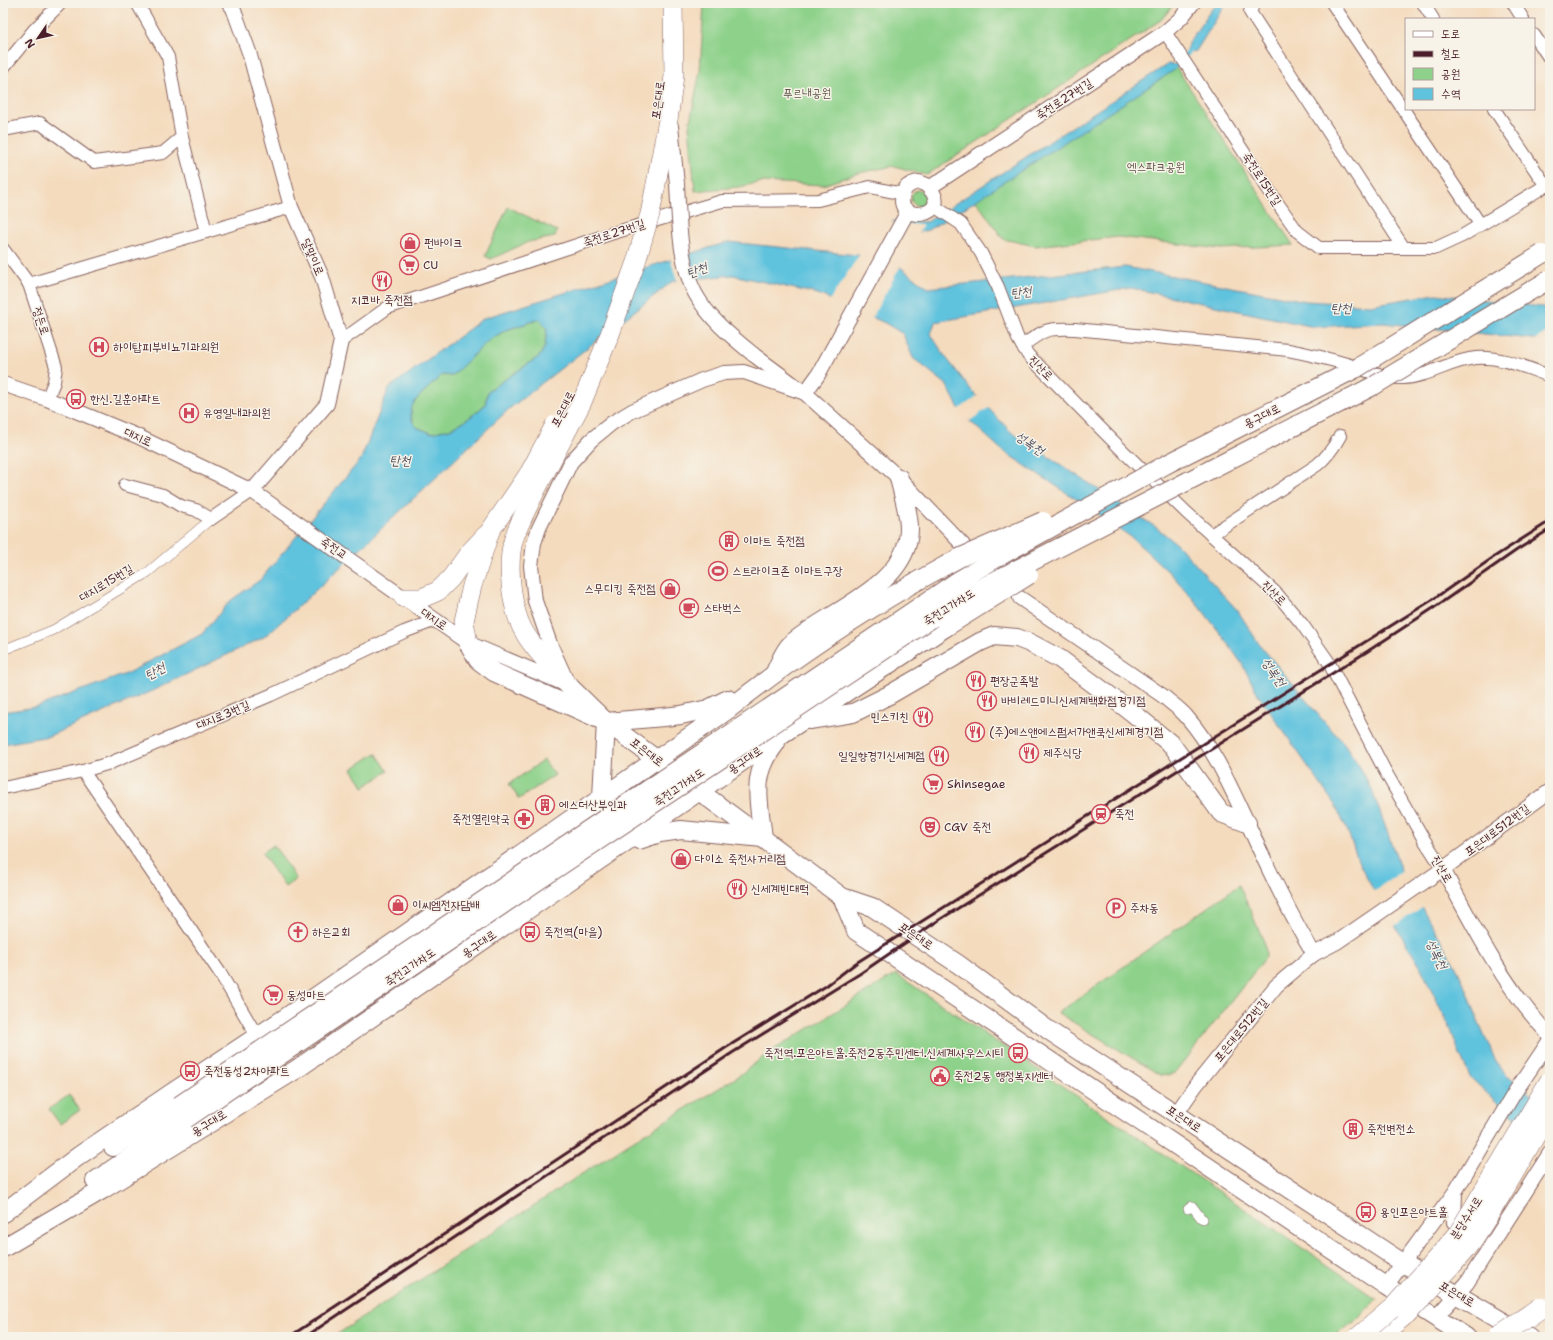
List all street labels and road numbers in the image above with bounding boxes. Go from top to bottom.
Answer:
street label: 죽전로27번길 [1033,75,1096,123]
street label: 포은대로 [648,80,668,120]
street label: 죽전로15번길 [1239,149,1285,209]
street label: 죽전로27번길 [581,215,647,251]
street label: 달맞이로 [298,236,328,278]
street label: 정든로 [29,305,53,337]
street label: 진산로 [1025,352,1057,384]
street label: 포은대로 [547,388,579,430]
street label: 용구대로 [1241,400,1283,432]
street label: 대지로 [122,424,154,450]
street label: 죽전교 [318,533,350,563]
street label: 대지로15번길 [76,560,136,605]
street label: 진산로 [1258,577,1290,609]
street label: 죽전고가차도 [920,585,978,629]
street label: 대지로 [418,604,450,634]
street label: 대지로3번길 [194,696,253,733]
street label: 포은대로 [627,734,667,770]
street label: 용구대로 [725,742,765,778]
street label: 죽전고가차도 [651,764,707,810]
street label: 포은대로512번길 [1461,800,1533,860]
street label: 진산로 [1428,852,1456,886]
street label: 포은대로 [896,919,936,953]
street label: 용구대로 [459,926,499,962]
street label: 죽전고가차도 [382,944,438,990]
street label: 포은대로512번길 [1210,995,1272,1065]
street label: 포은대로 [1163,1102,1205,1136]
street label: 용구대로 [188,1106,230,1140]
street label: 분당수서로 [1446,1193,1486,1243]
street label: 포은대로 [1436,1277,1478,1311]

